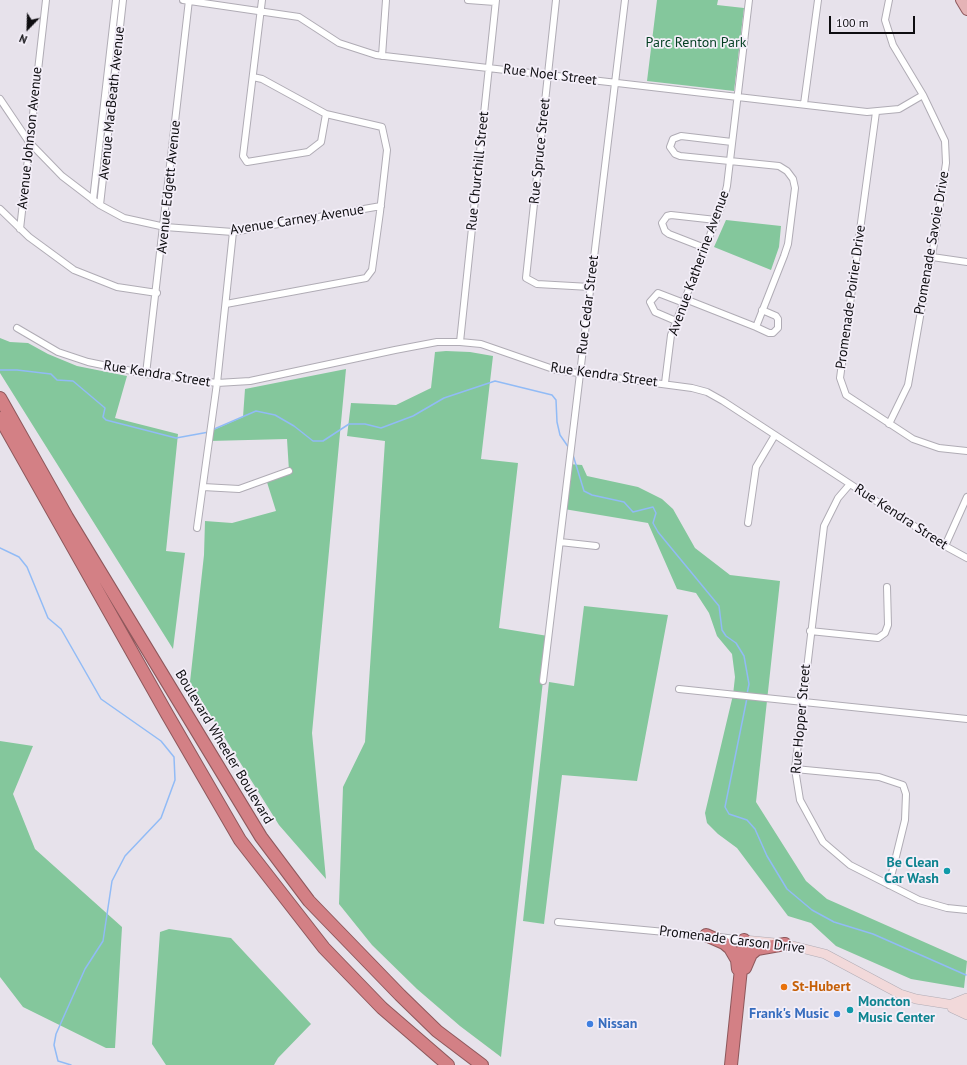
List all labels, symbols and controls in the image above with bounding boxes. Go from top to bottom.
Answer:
north arrow [8,8,48,48]
scale bar [831,8,917,34]
text: 100 m [836,15,869,30]
street label: Avenue MacBeath Avenue [96,26,128,180]
text: N [17,31,29,47]
park label: Parc Renton Park [646,35,746,51]
street label: Rue Noel Street [502,61,598,89]
street label: Avenue Johnson Avenue [14,66,46,210]
street label: Rue Spruce Street [526,97,554,205]
street label: Rue Churchill Street [463,110,493,232]
street label: Avenue Edgett Avenue [154,119,184,255]
street label: Promenade Savoie Drive [911,170,953,316]
street label: Avenue Katherine Avenue [665,188,733,338]
street label: Avenue Carney Avenue [229,201,365,239]
street label: Promenade Poirier Drive [833,224,869,370]
street label: Rue Cedar Street [574,254,602,356]
street label: Rue Kendra Street [102,357,212,391]
street label: Rue Kendra Street [549,359,659,391]
street label: Rue Kendra Street [851,481,951,553]
street label: Rue Hopper Street [788,663,814,775]
street label: Boulevard Wheeler Boulevard [171,667,277,827]
place label: Be Clean Car Wash [884,855,939,888]
marker: Be Clean Car Wash [942,866,952,876]
street label: Promenade Carson Drive [658,923,806,957]
place label: St-Hubert [792,979,851,995]
marker: St-Hubert [779,982,789,992]
place label: Moncton Music Center [858,994,935,1026]
marker: Moncton Music Center [845,1005,855,1015]
place label: Frank's Music [749,1006,829,1022]
marker: Frank's Music [832,1009,842,1019]
place label: Nissan [598,1016,637,1032]
marker: Nissan [585,1019,595,1029]

